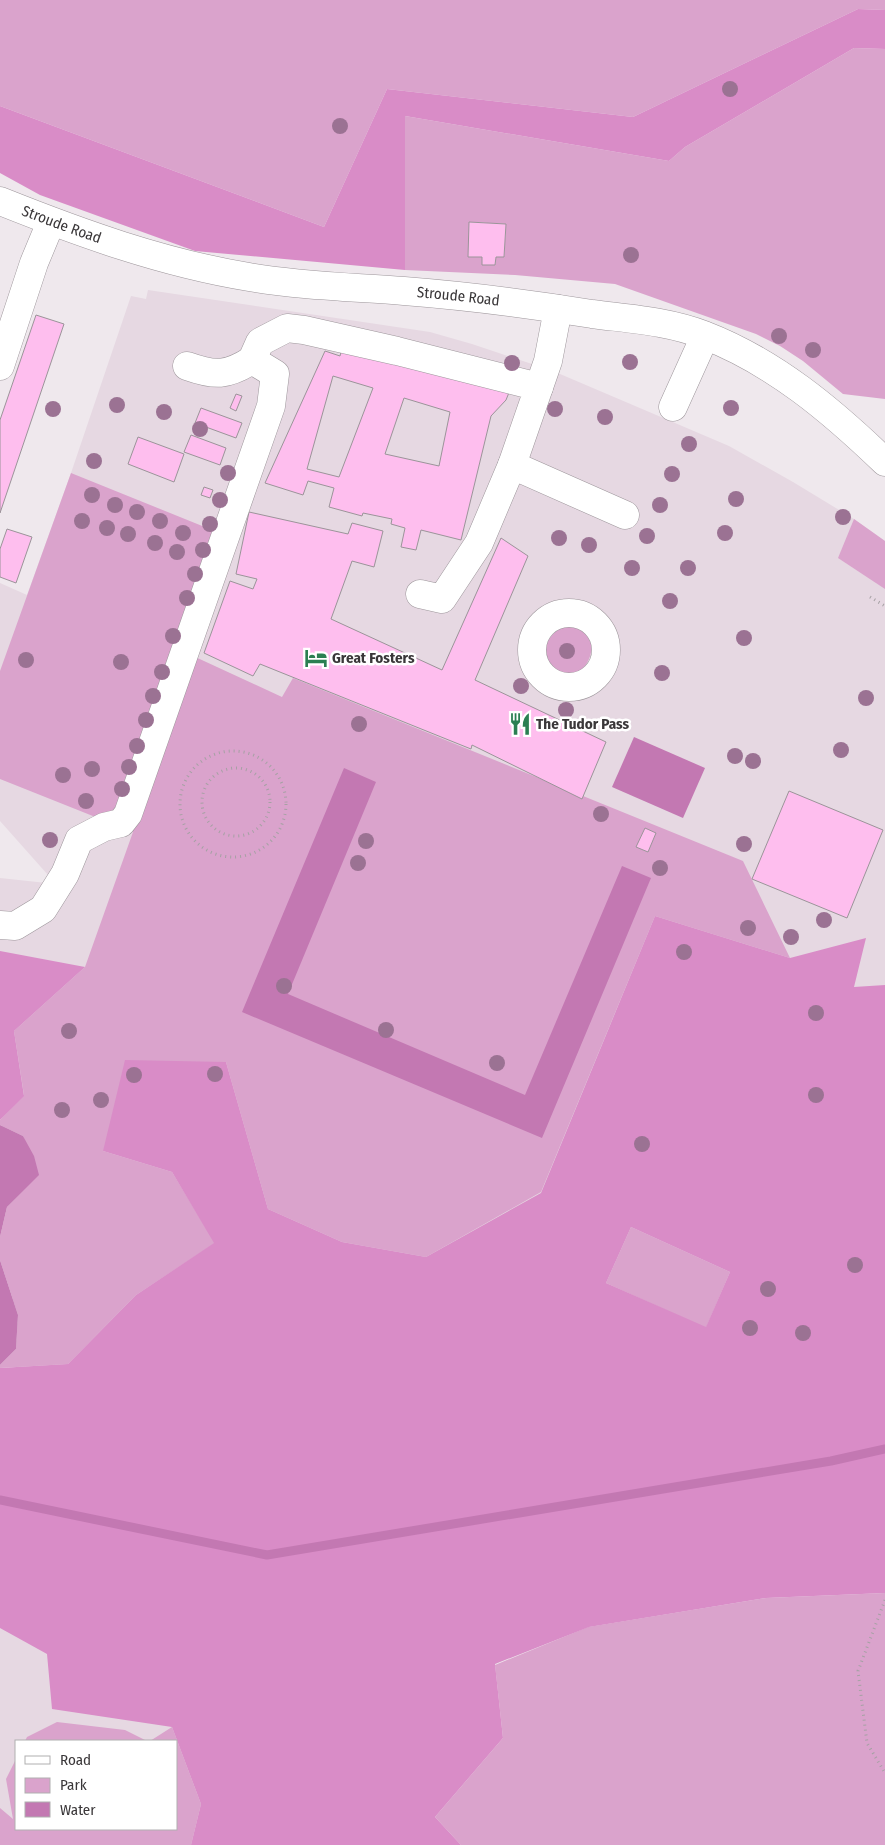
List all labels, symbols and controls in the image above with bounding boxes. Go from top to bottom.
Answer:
street label: Stroude Road [19,202,104,247]
street label: Stroude Road [416,283,501,310]
hotel icon: Great Fosters [303,645,329,671]
place label: Great Fosters [332,649,415,667]
restaurant icon: The Tudor Pass [507,711,533,737]
place label: The Tudor Pass [536,715,630,733]
legend [15,1740,178,1830]
text: Road [60,1751,91,1769]
text: Park [60,1776,87,1794]
text: Water [60,1801,96,1819]

